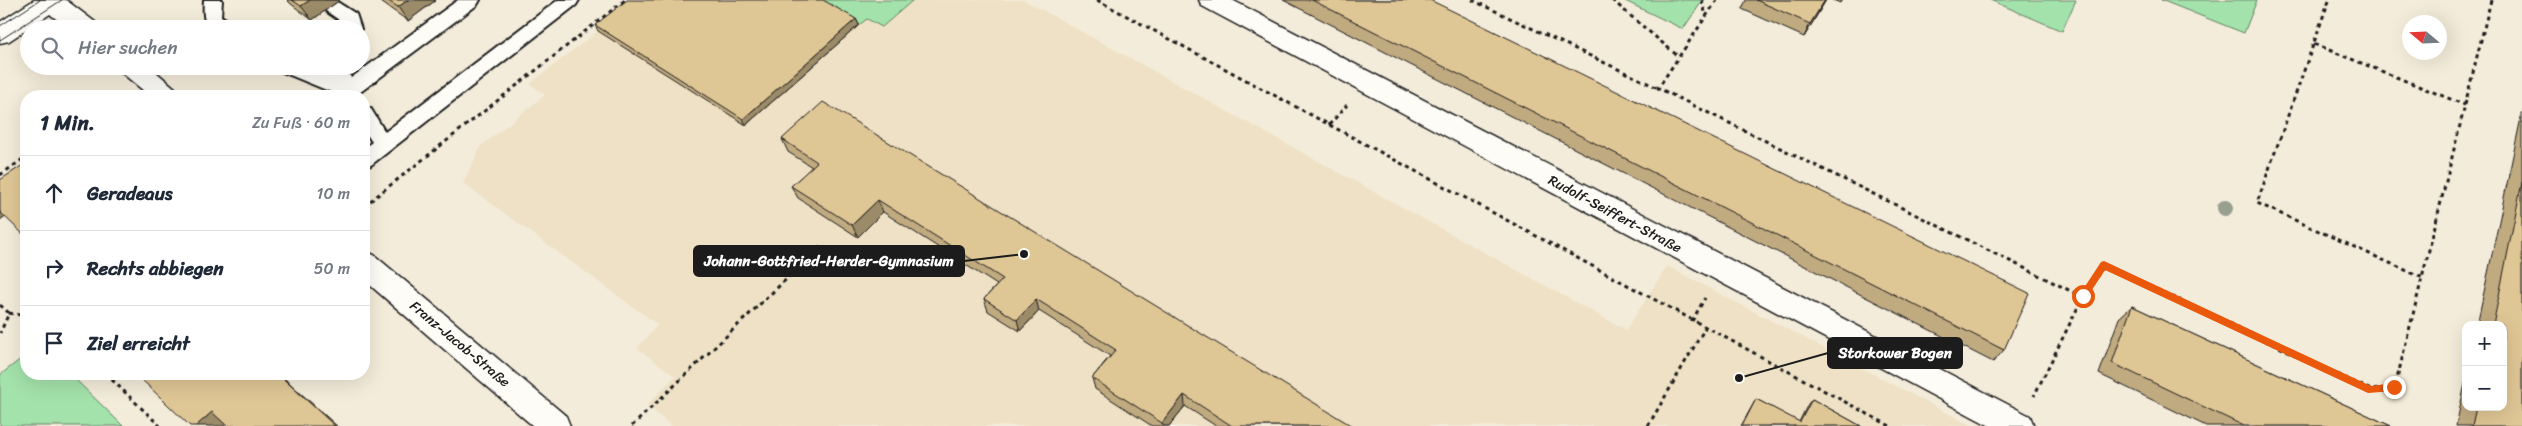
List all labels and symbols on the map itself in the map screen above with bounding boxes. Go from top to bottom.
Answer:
north arrow [2402,15,2447,60]
street label: Rudolf-Seiffert-Straße [1544,168,1686,260]
callout: Johann-Gottfried-Herder-Gymnasium [694,246,964,276]
text: Johann-Gottfried-Herder-Gymnasium [703,248,954,274]
route start [2072,285,2095,308]
street label: Franz-Jacob-Straße [404,294,516,394]
callout: Storkower Bogen [1828,338,1962,368]
text: Storkower Bogen [1837,340,1953,366]
route end [2383,376,2406,399]

